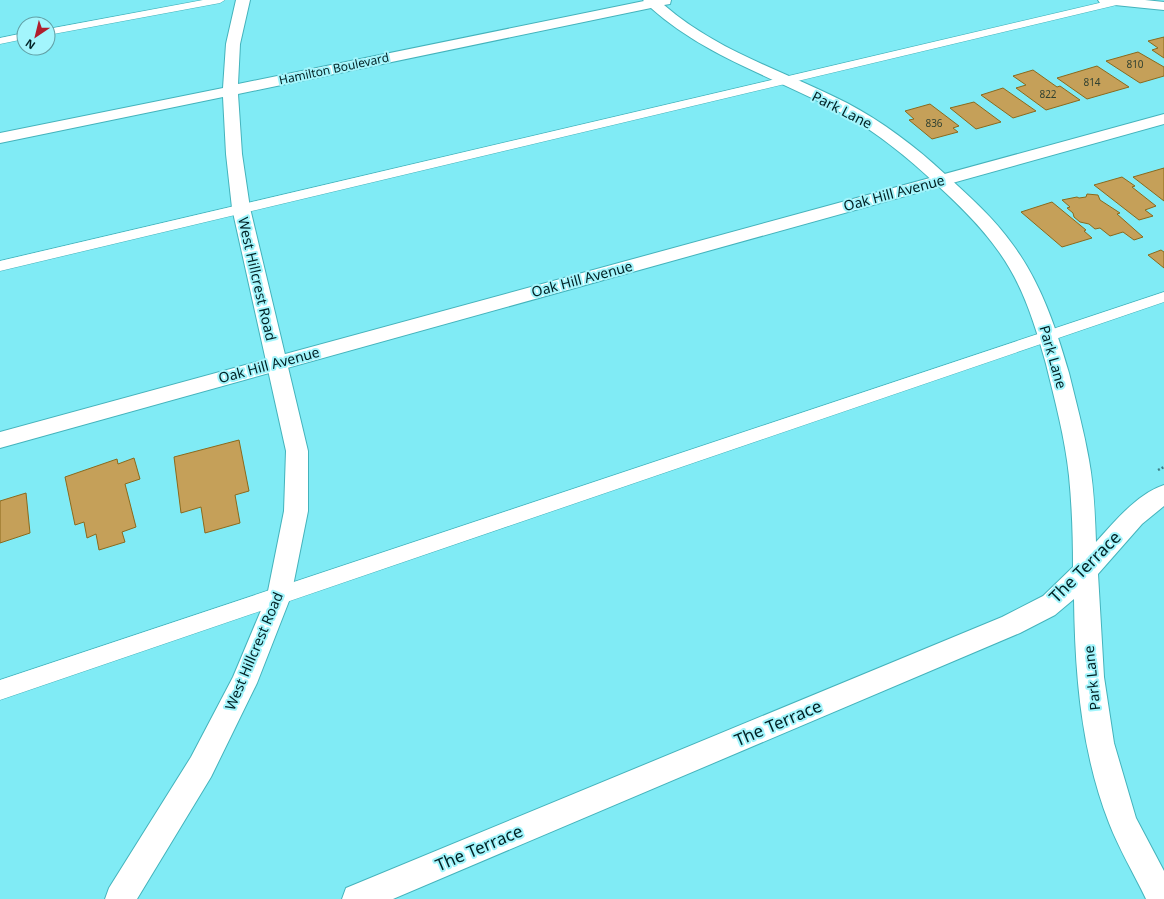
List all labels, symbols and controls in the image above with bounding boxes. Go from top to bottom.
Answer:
north arrow [16,16,56,56]
text: N [22,36,38,53]
street label: Hamilton Boulevard [277,49,391,88]
house number: 810 [1126,57,1144,71]
house number: 814 [1083,75,1101,89]
street label: Park Lane [809,86,876,133]
house number: 822 [1039,87,1057,101]
house number: 836 [925,116,943,130]
street label: Oak Hill Avenue [841,170,947,215]
street label: West Hillcrest Road [234,215,281,343]
street label: Oak Hill Avenue [529,256,635,301]
street label: Park Lane [1035,323,1072,391]
street label: Oak Hill Avenue [216,342,322,387]
street label: The Terrace [1044,526,1126,608]
street label: West Hillcrest Road [220,589,287,713]
street label: Park Lane [1079,645,1104,711]
street label: The Terrace [731,694,825,751]
street label: The Terrace [432,819,526,876]

